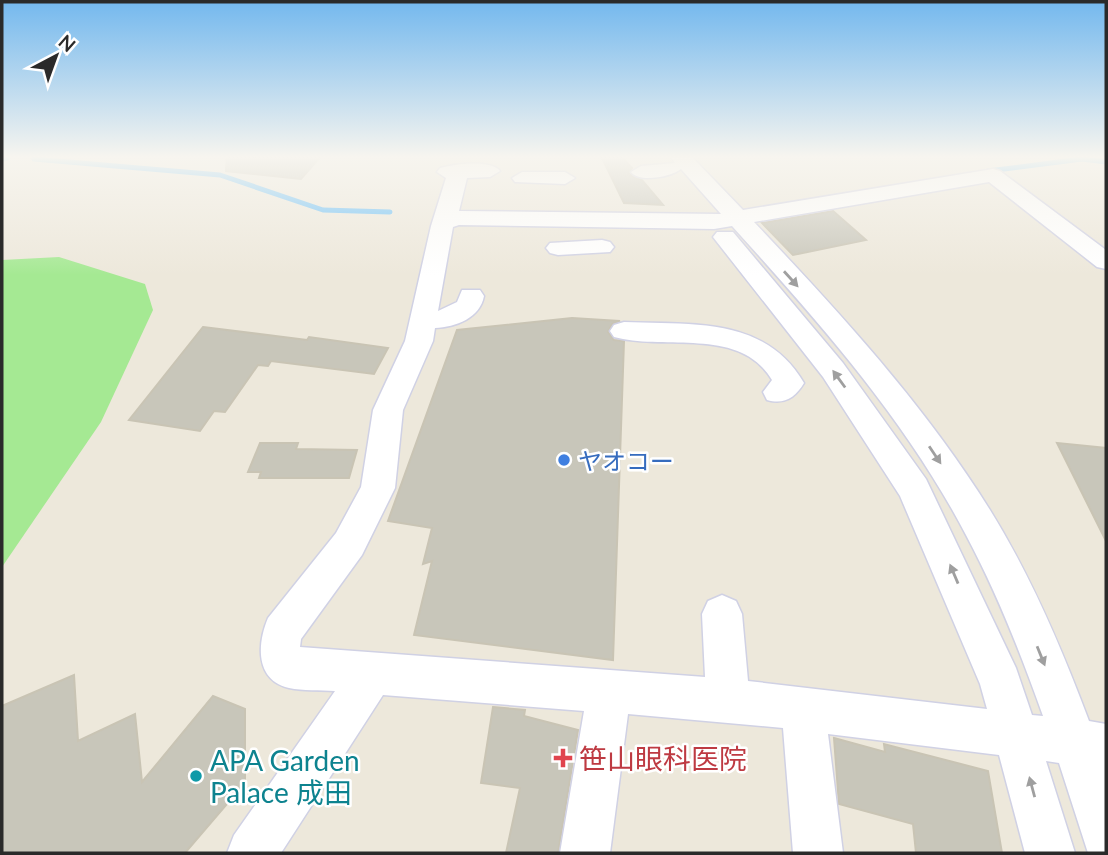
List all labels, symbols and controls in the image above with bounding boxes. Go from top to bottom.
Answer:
north arrow [21,21,91,91]
text: N [54,29,81,56]
one-way arrow [783,270,799,288]
one-way arrow [833,370,847,388]
place label: ヤオコー [578,446,674,475]
one-way arrow [928,446,942,464]
marker: ヤオコー [556,452,572,468]
one-way arrow [948,564,960,584]
one-way arrow [1035,646,1047,666]
place label: 笹山眼科医院 [579,741,747,775]
place label: APA Garden Palace 成田 [210,743,360,809]
marker: 笹山眼科医院 [553,748,573,768]
marker: APA Garden Palace 成田 [188,768,204,784]
one-way arrow [1027,776,1037,797]

